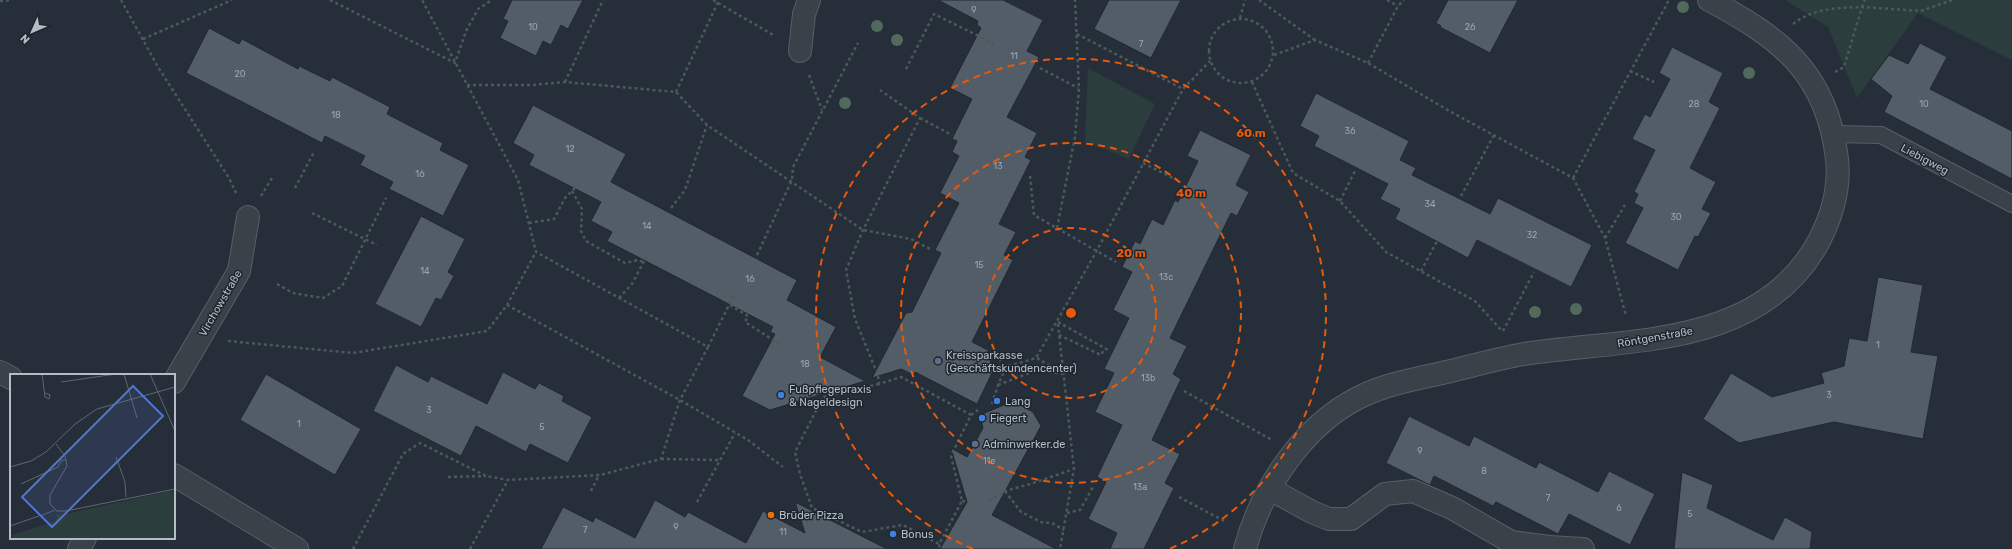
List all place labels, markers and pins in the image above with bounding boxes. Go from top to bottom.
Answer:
centre of rings [1064,306,1078,320]
place label: Kreissparkasse (Geschäftskundencenter) [946,349,1077,375]
marker: Kreissparkasse (Geschäftskundencenter) [933,356,943,366]
place label: Fußpflegepraxis & Nageldesign [789,383,872,409]
marker: Fußpflegepraxis & Nageldesign [776,390,786,400]
place label: Lang [1005,395,1031,408]
marker: Lang [992,396,1002,406]
place label: Fiegert [990,412,1027,425]
marker: Fiegert [977,413,987,423]
place label: Adminwerker.de [983,438,1065,451]
marker: Adminwerker.de [970,439,980,449]
place label: Brüder Pizza [779,509,843,522]
marker: Brüder Pizza [766,510,776,520]
place label: Bonus [901,528,934,541]
marker: Bonus [888,529,898,539]

